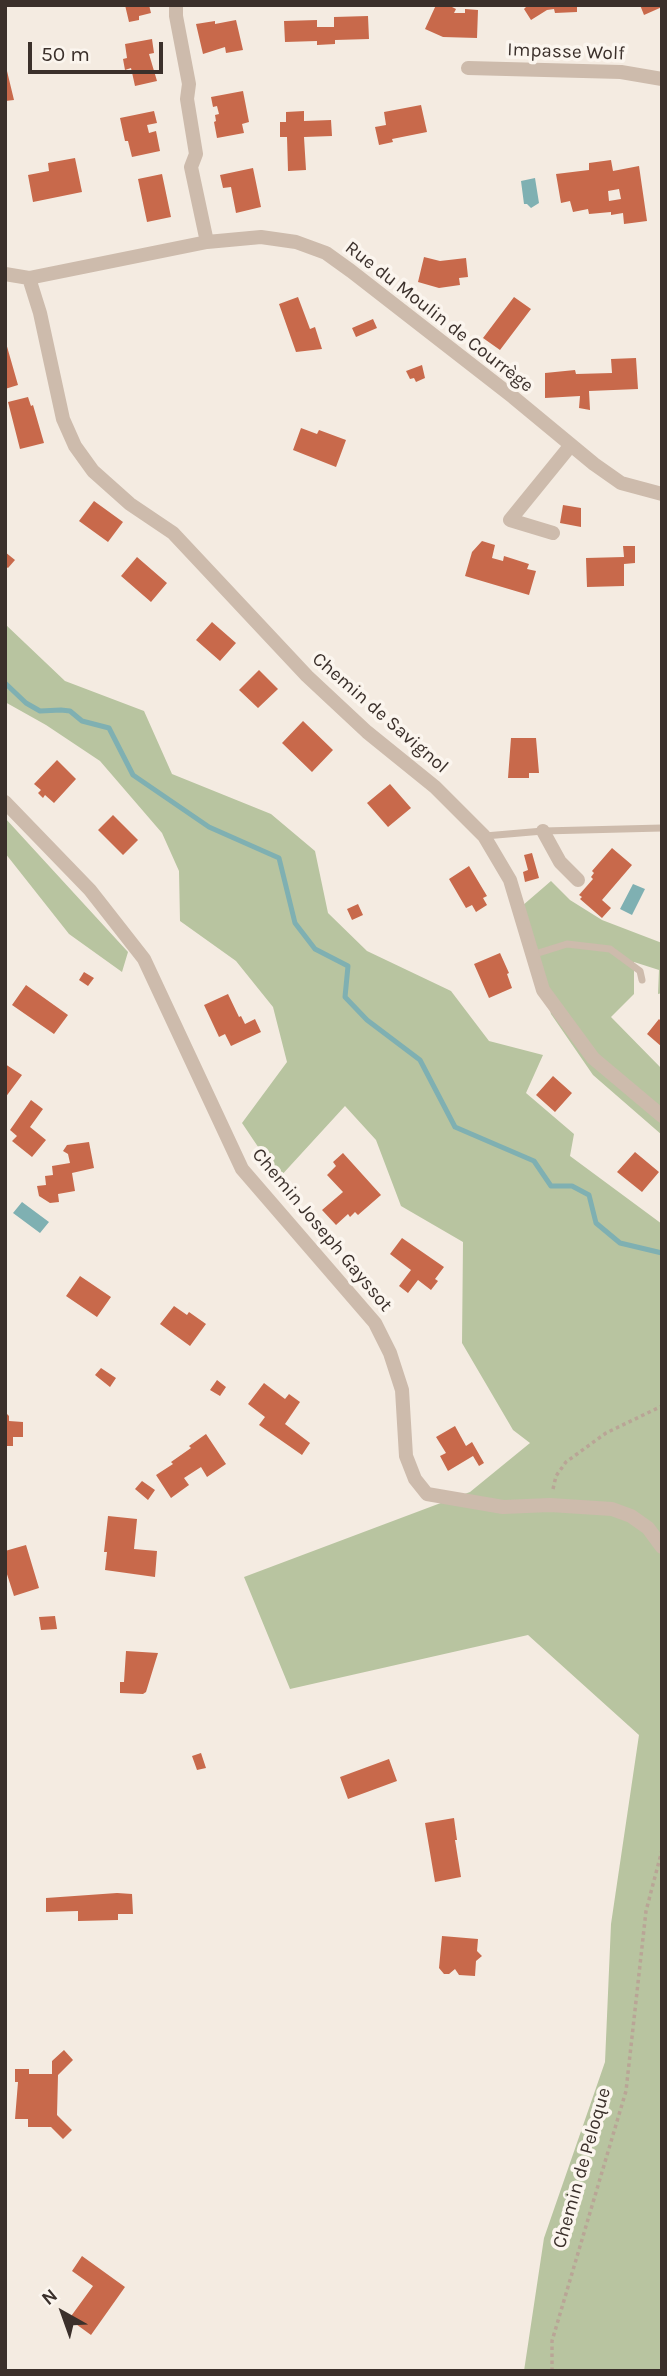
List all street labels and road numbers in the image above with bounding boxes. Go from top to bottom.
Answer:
street label: Impasse Wolf [507,39,625,65]
street label: Rue du Moulin de Courrège [340,236,538,398]
street label: Chemin de Savignol [307,648,453,778]
street label: Chemin Joseph Gayssot [247,1144,397,1316]
street label: Chemin de Peloque [548,2085,616,2251]

